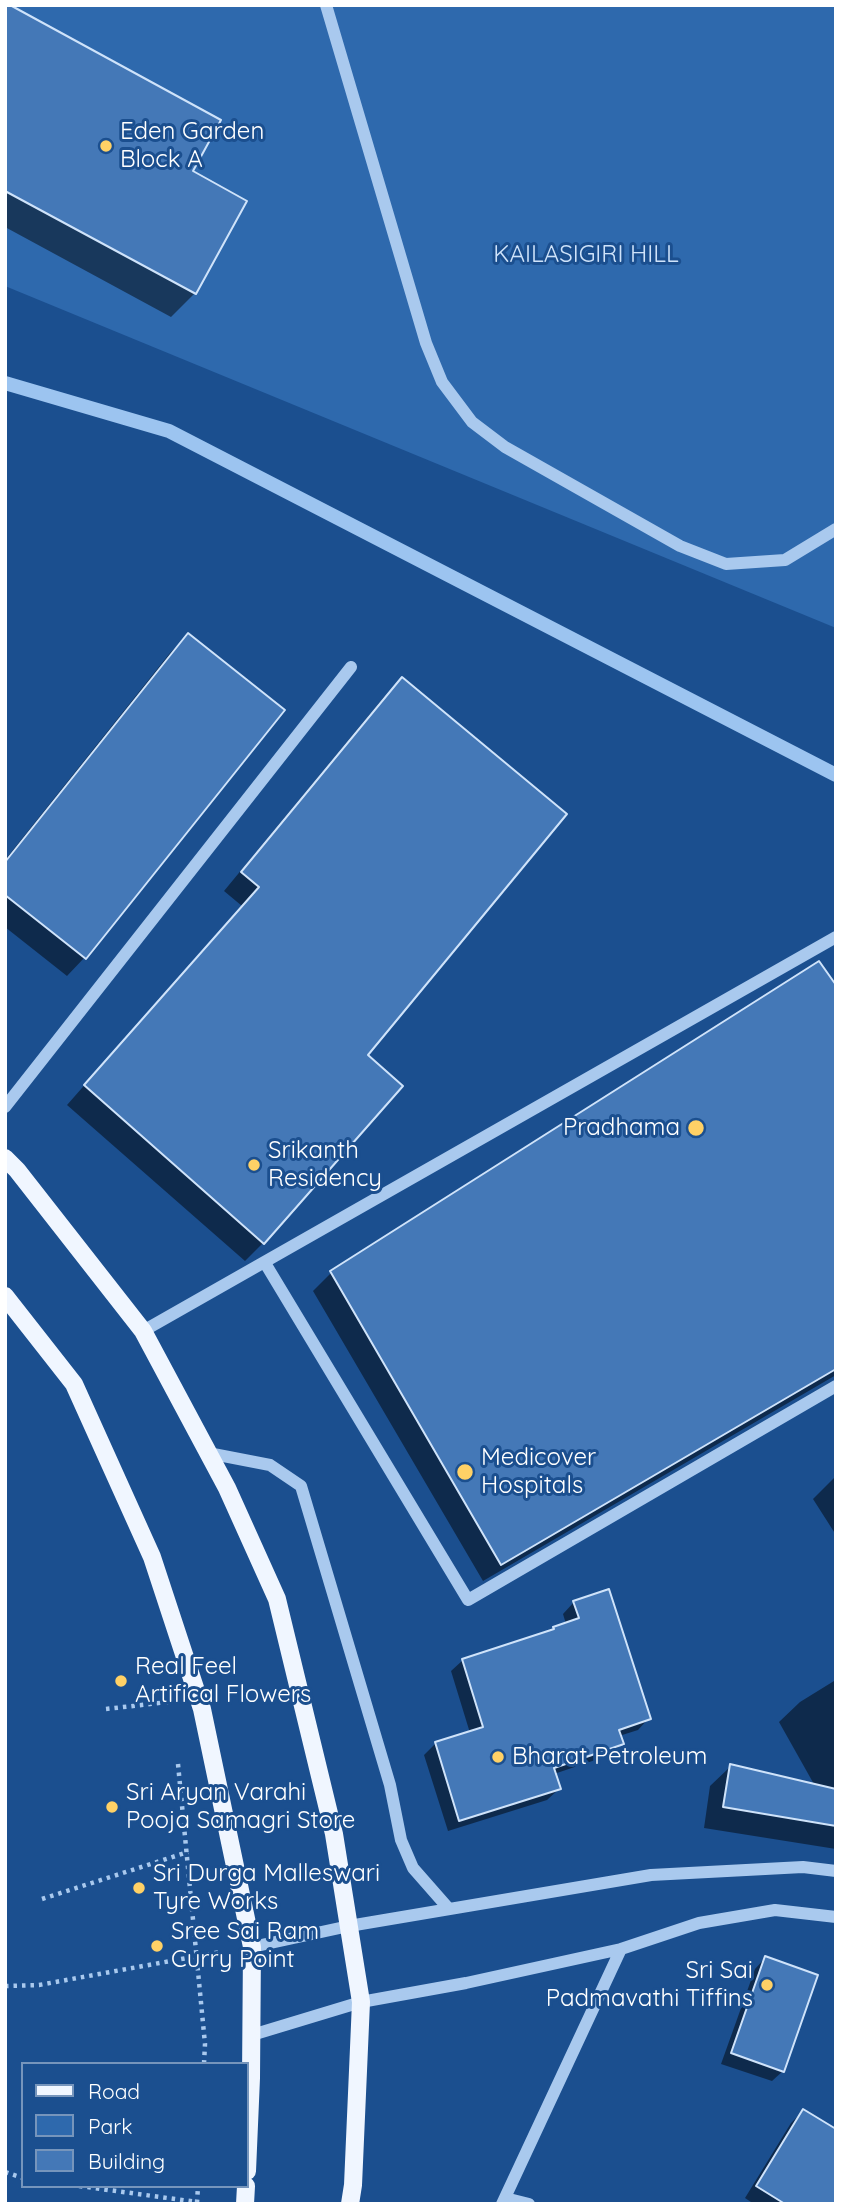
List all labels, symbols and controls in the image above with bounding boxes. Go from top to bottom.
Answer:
place label: Eden Garden Block A [120,118,264,174]
marker: Eden Garden Block A [98,138,114,154]
park label: KAILASIGIRI HILL [493,241,679,269]
place label: Pradhama [563,1114,680,1142]
marker: Pradhama [686,1118,706,1138]
place label: Srikanth Residency [268,1137,382,1193]
marker: Srikanth Residency [246,1157,262,1173]
place label: Medicover Hospitals [481,1444,596,1500]
marker: Medicover Hospitals [455,1462,475,1482]
place label: Real Feel Artifical Flowers [135,1653,311,1709]
marker: Real Feel Artifical Flowers [113,1673,129,1689]
place label: Bharat Petroleum [512,1743,707,1771]
marker: Bharat Petroleum [490,1749,506,1765]
place label: Sri Aryan Varahi Pooja Samagri Store [126,1779,355,1835]
marker: Sri Aryan Varahi Pooja Samagri Store [104,1799,120,1815]
place label: Sri Durga Malleswari Tyre Works [153,1860,380,1916]
marker: Sri Durga Malleswari Tyre Works [131,1880,147,1896]
place label: Sree Sai Ram Curry Point [171,1918,319,1974]
marker: Sree Sai Ram Curry Point [149,1938,165,1954]
place label: Sri Sai Padmavathi Tiffins [546,1957,753,2013]
marker: Sri Sai Padmavathi Tiffins [759,1977,775,1993]
legend [21,2062,248,2188]
text: Road [88,2078,140,2104]
text: Park [88,2113,132,2139]
text: Building [88,2148,165,2174]

